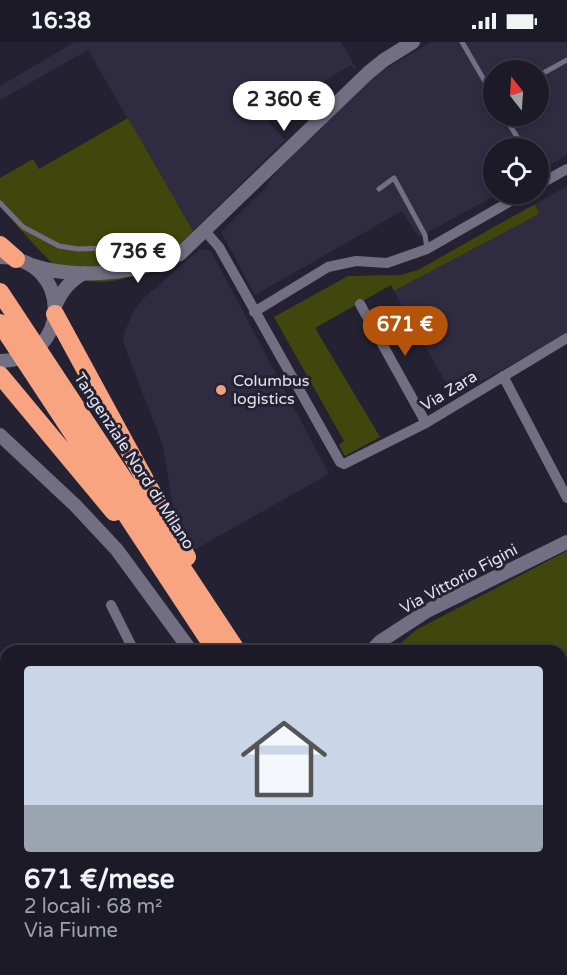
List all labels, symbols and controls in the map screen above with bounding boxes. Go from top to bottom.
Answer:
text: 16:38 [30,8,91,34]
north arrow [483,60,549,126]
map controls [483,60,549,204]
pin: 2 360 € [229,81,339,132]
text: 2 360 € [247,88,321,112]
button: locate [483,138,549,204]
pin: 736 € [96,233,180,284]
text: 736 € [110,240,166,264]
pin: 671 € [363,306,447,357]
text: 671 € [377,313,433,337]
street label: Via Zara [417,366,481,416]
street label: Tangenziale Nord di Milano [69,369,199,553]
place label: Columbus logistics [233,371,310,409]
marker: Columbus logistics [214,383,228,397]
street label: Via Vittorio Figini [397,540,521,618]
icon: home [230,705,338,813]
text: 671 €/mese [24,864,174,895]
text: 2 locali · 68 m² [24,895,162,919]
text: Via Fiume [24,919,118,943]

